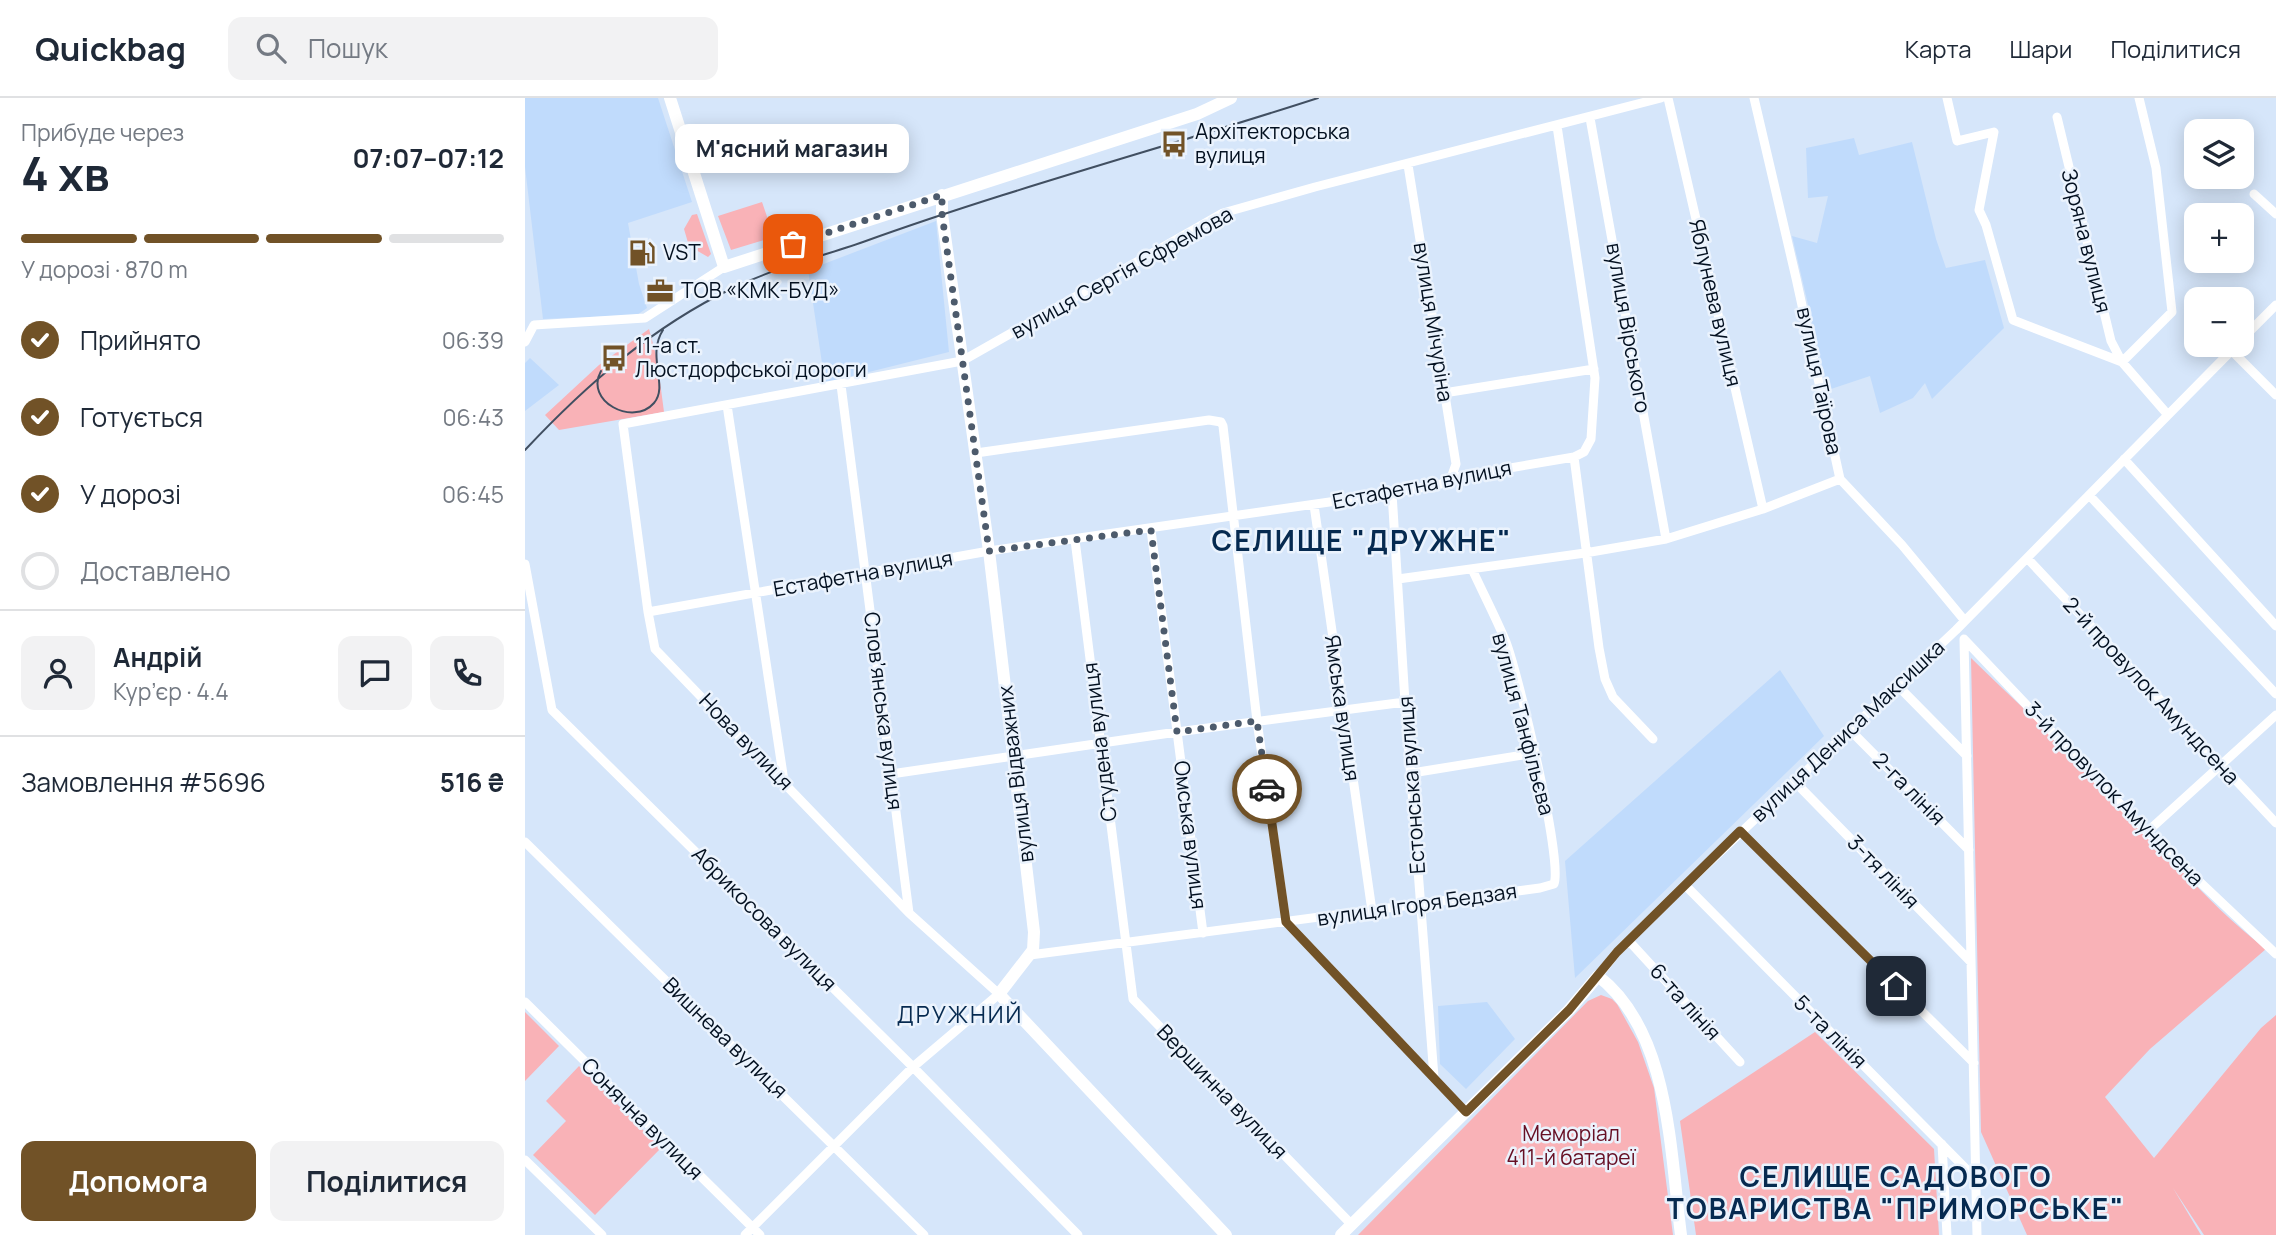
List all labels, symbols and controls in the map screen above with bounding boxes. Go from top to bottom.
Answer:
search box [228,17,718,80]
text: Quickbag [35,26,186,71]
icon: search [252,29,290,67]
text: Пошук [308,30,388,66]
text: Карта [1905,32,1972,65]
text: Шари [2010,32,2072,65]
text: Поділитися [2110,32,2241,65]
text: Прибуде через [21,116,184,148]
place label: Архітекторська вулиця [1195,117,1350,169]
map controls [2184,119,2254,357]
button: layers [2184,119,2254,189]
callout: М'ясний магазин [676,125,910,174]
bus stop icon: Архітекторська вулиця [1159,129,1189,159]
text: М'ясний магазин [696,132,888,164]
text: 07:07–07:12 [352,140,504,176]
text: 4 хв [21,142,109,205]
street label: Зоряна вулиця [2056,166,2118,316]
street label: вулиця Сергія Єфремова [1006,199,1237,345]
button: + [2184,203,2254,273]
pin [763,214,823,274]
street label: Яблунева вулиця [1683,216,1749,389]
icon: bag [774,225,812,263]
fuel station icon: VST [627,238,657,268]
place label: VST [663,238,701,266]
street label: вулиця Мічуріна [1408,240,1460,404]
street label: вулиця Вірського [1600,241,1658,415]
text: У дорозі · 870 m [21,253,188,285]
office icon: ТОВ «КМК-БУД» [645,276,675,306]
place label: ТОВ «КМК-БУД» [681,276,839,304]
button: − [2184,287,2254,357]
street label: вулиця Таїрова [1791,304,1849,457]
icon: check [21,321,59,359]
text: Прийнято [80,322,201,358]
text: 06:39 [442,324,504,356]
place label: 11-а ст. Люстдорфської дороги [635,331,867,383]
bus stop icon: 11-а ст. Люстдорфської дороги [599,343,629,373]
icon: check [21,398,59,436]
text: Готується [80,399,203,435]
text: 06:43 [443,401,504,433]
street label: Естафетна вулиця [1330,453,1514,515]
icon: check [21,475,59,513]
text: У дорозі [80,476,181,512]
text: 06:45 [442,478,504,510]
district label: СЕЛИЩЕ "ДРУЖНЕ" [1212,521,1513,559]
street label: Естафетна вулиця [771,543,955,603]
text: Доставлено [80,553,231,589]
street label: 2-й провулок Амундсена [2057,591,2246,790]
street label: Словʼянська вулиця [858,610,910,811]
street label: вулиця Танфільєва [1486,629,1562,818]
street label: Ямська вулиця [1319,633,1367,783]
street label: вулиця Дениса Максишка [1744,633,1950,828]
button: person [21,636,95,710]
button: chat [338,636,412,710]
button: phone [430,636,504,710]
text: Андрій [113,639,202,675]
street label: Студена вулиця [1075,661,1123,823]
text: Кур’єр · 4.4 [113,675,229,707]
street label: вулиця Відважних [990,684,1040,864]
street label: Нова вулиця [693,687,800,796]
street label: Естонська вулиця [1391,695,1431,875]
street label: 3-й провулок Амундсена [2019,695,2210,892]
street label: 2-га лінія [1867,746,1952,831]
courier [1232,754,1302,824]
street label: Омська вулиця [1168,759,1214,911]
text: Замовлення #5696 [21,764,266,800]
text: 516 ₴ [440,764,504,800]
icon: car [1248,770,1286,808]
street label: 3-тя лінія [1842,828,1926,914]
street label: Абрикосова вулиця [686,840,843,997]
street label: вулиця Ігоря Бедзая [1315,876,1518,932]
pin [1866,956,1926,1016]
street label: 6-та лінія [1644,957,1728,1046]
icon: home [1877,967,1915,1005]
street label: Вишнева вулиця [657,971,794,1104]
street label: 5-та лінія [1788,989,1873,1074]
district label: ДРУЖНИЙ [897,998,1023,1030]
street label: Вершинна вулиця [1151,1018,1294,1165]
street label: Сонячна вулиця [576,1051,710,1185]
park label: Меморіал 411-й батареї [1506,1119,1637,1171]
button: Допомога [21,1141,256,1221]
button: Поділитися [270,1141,504,1221]
district label: СЕЛИЩЕ САДОВОГО ТОВАРИСТВА "ПРИМОРСЬКЕ" [1667,1157,2125,1227]

